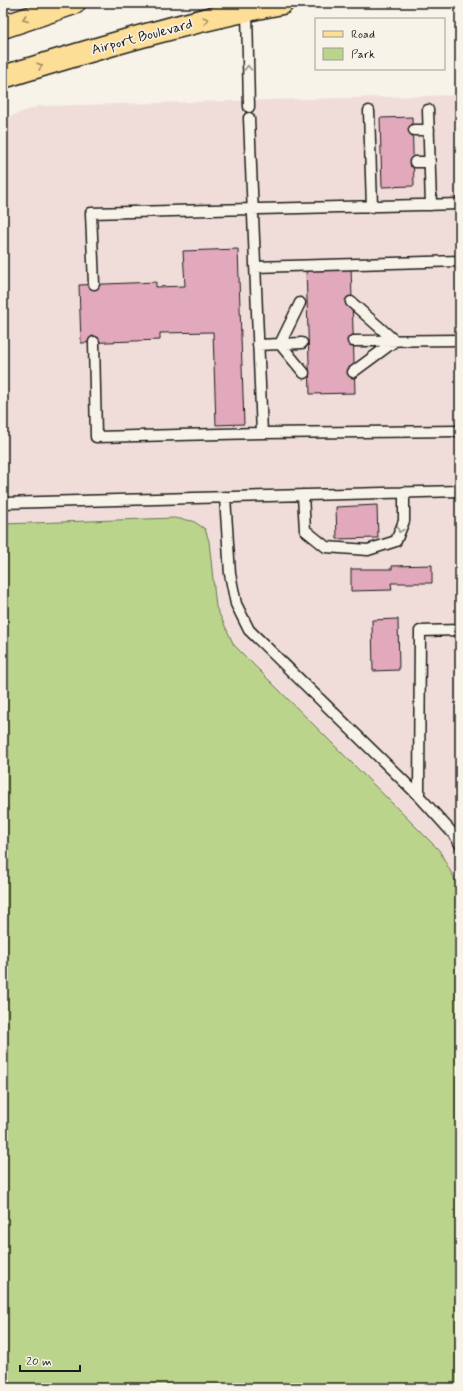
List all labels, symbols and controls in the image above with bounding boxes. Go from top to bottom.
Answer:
one-way arrow [22,15,29,23]
street label: Airport Boulevard [89,15,195,59]
one-way arrow [202,16,209,25]
legend [315,18,445,70]
text: Road [351,27,375,43]
text: Park [351,47,375,63]
one-way arrow [37,62,44,71]
one-way arrow [244,65,252,71]
one-way arrow [397,526,405,534]
scale bar [20,1347,80,1373]
text: 20 m [26,1354,52,1370]

